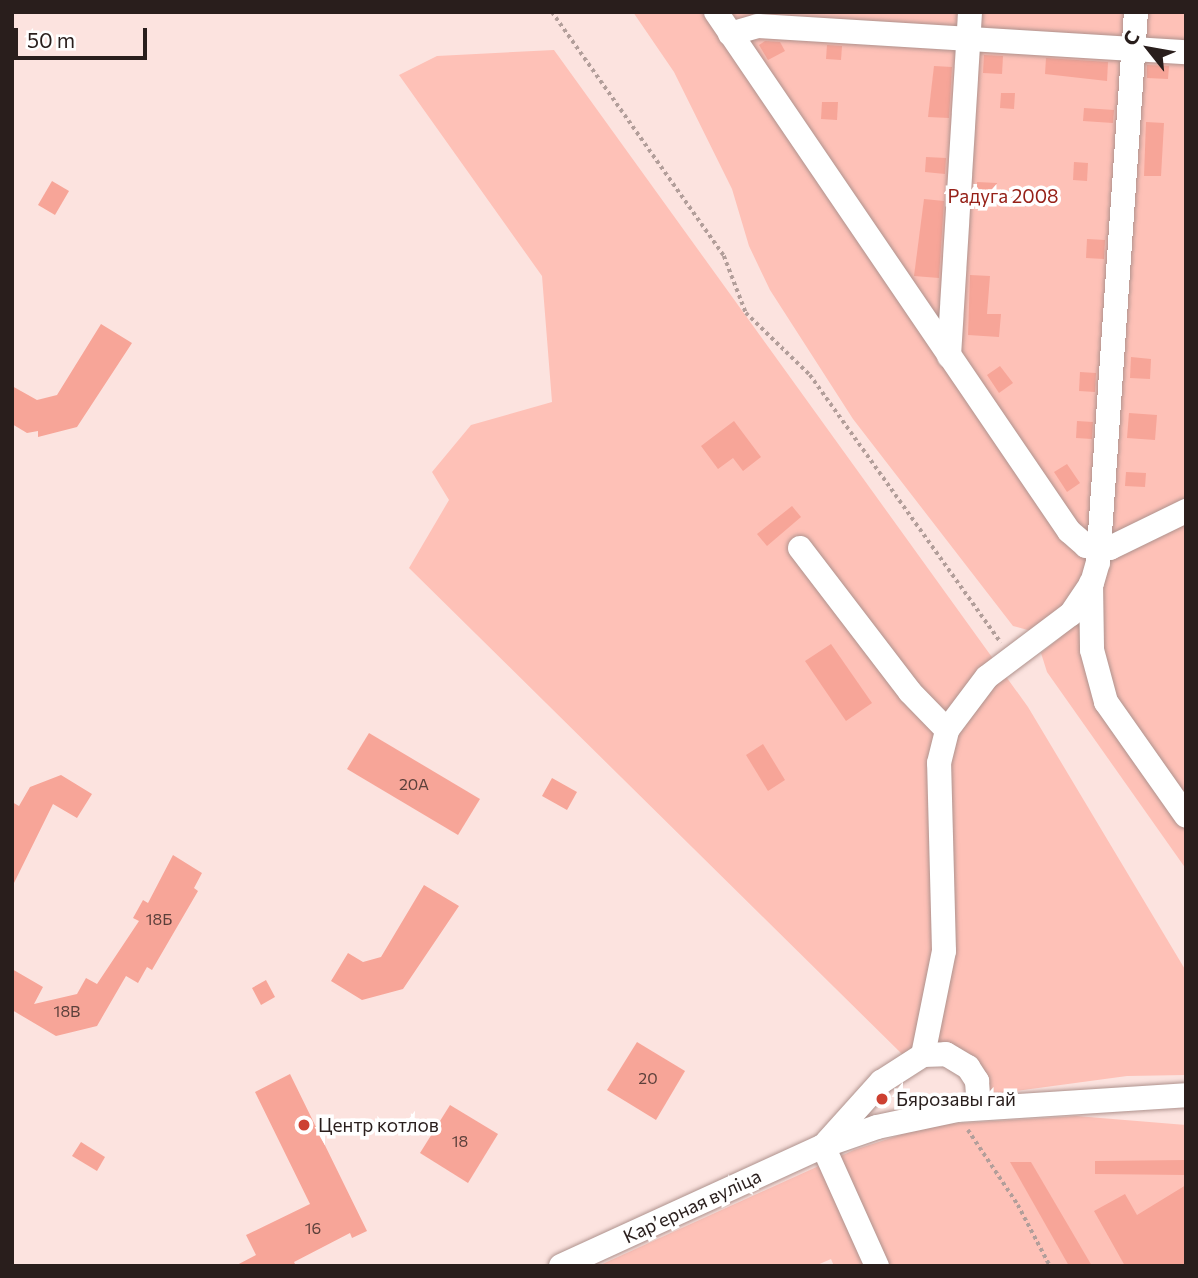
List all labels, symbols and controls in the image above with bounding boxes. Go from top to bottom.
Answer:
scale bar [18,14,150,58]
north arrow [1114,14,1184,84]
text: С [1117,26,1144,49]
text: 50 m [27,27,75,52]
park label: Радуга 2008 [947,185,1059,207]
house number: 20А [399,774,429,794]
house number: 18Б [146,909,172,929]
house number: 18В [54,1001,80,1021]
house number: 20 [638,1068,658,1088]
place label: Бярозавы гай [896,1088,1016,1110]
marker: Бярозавы гай [874,1091,890,1107]
place label: Центр котлов [318,1114,439,1136]
marker: Центр котлов [296,1117,312,1133]
house number: 18 [452,1131,468,1151]
street label: Карʼерная вуліца [619,1164,765,1248]
house number: 16 [305,1218,321,1238]

